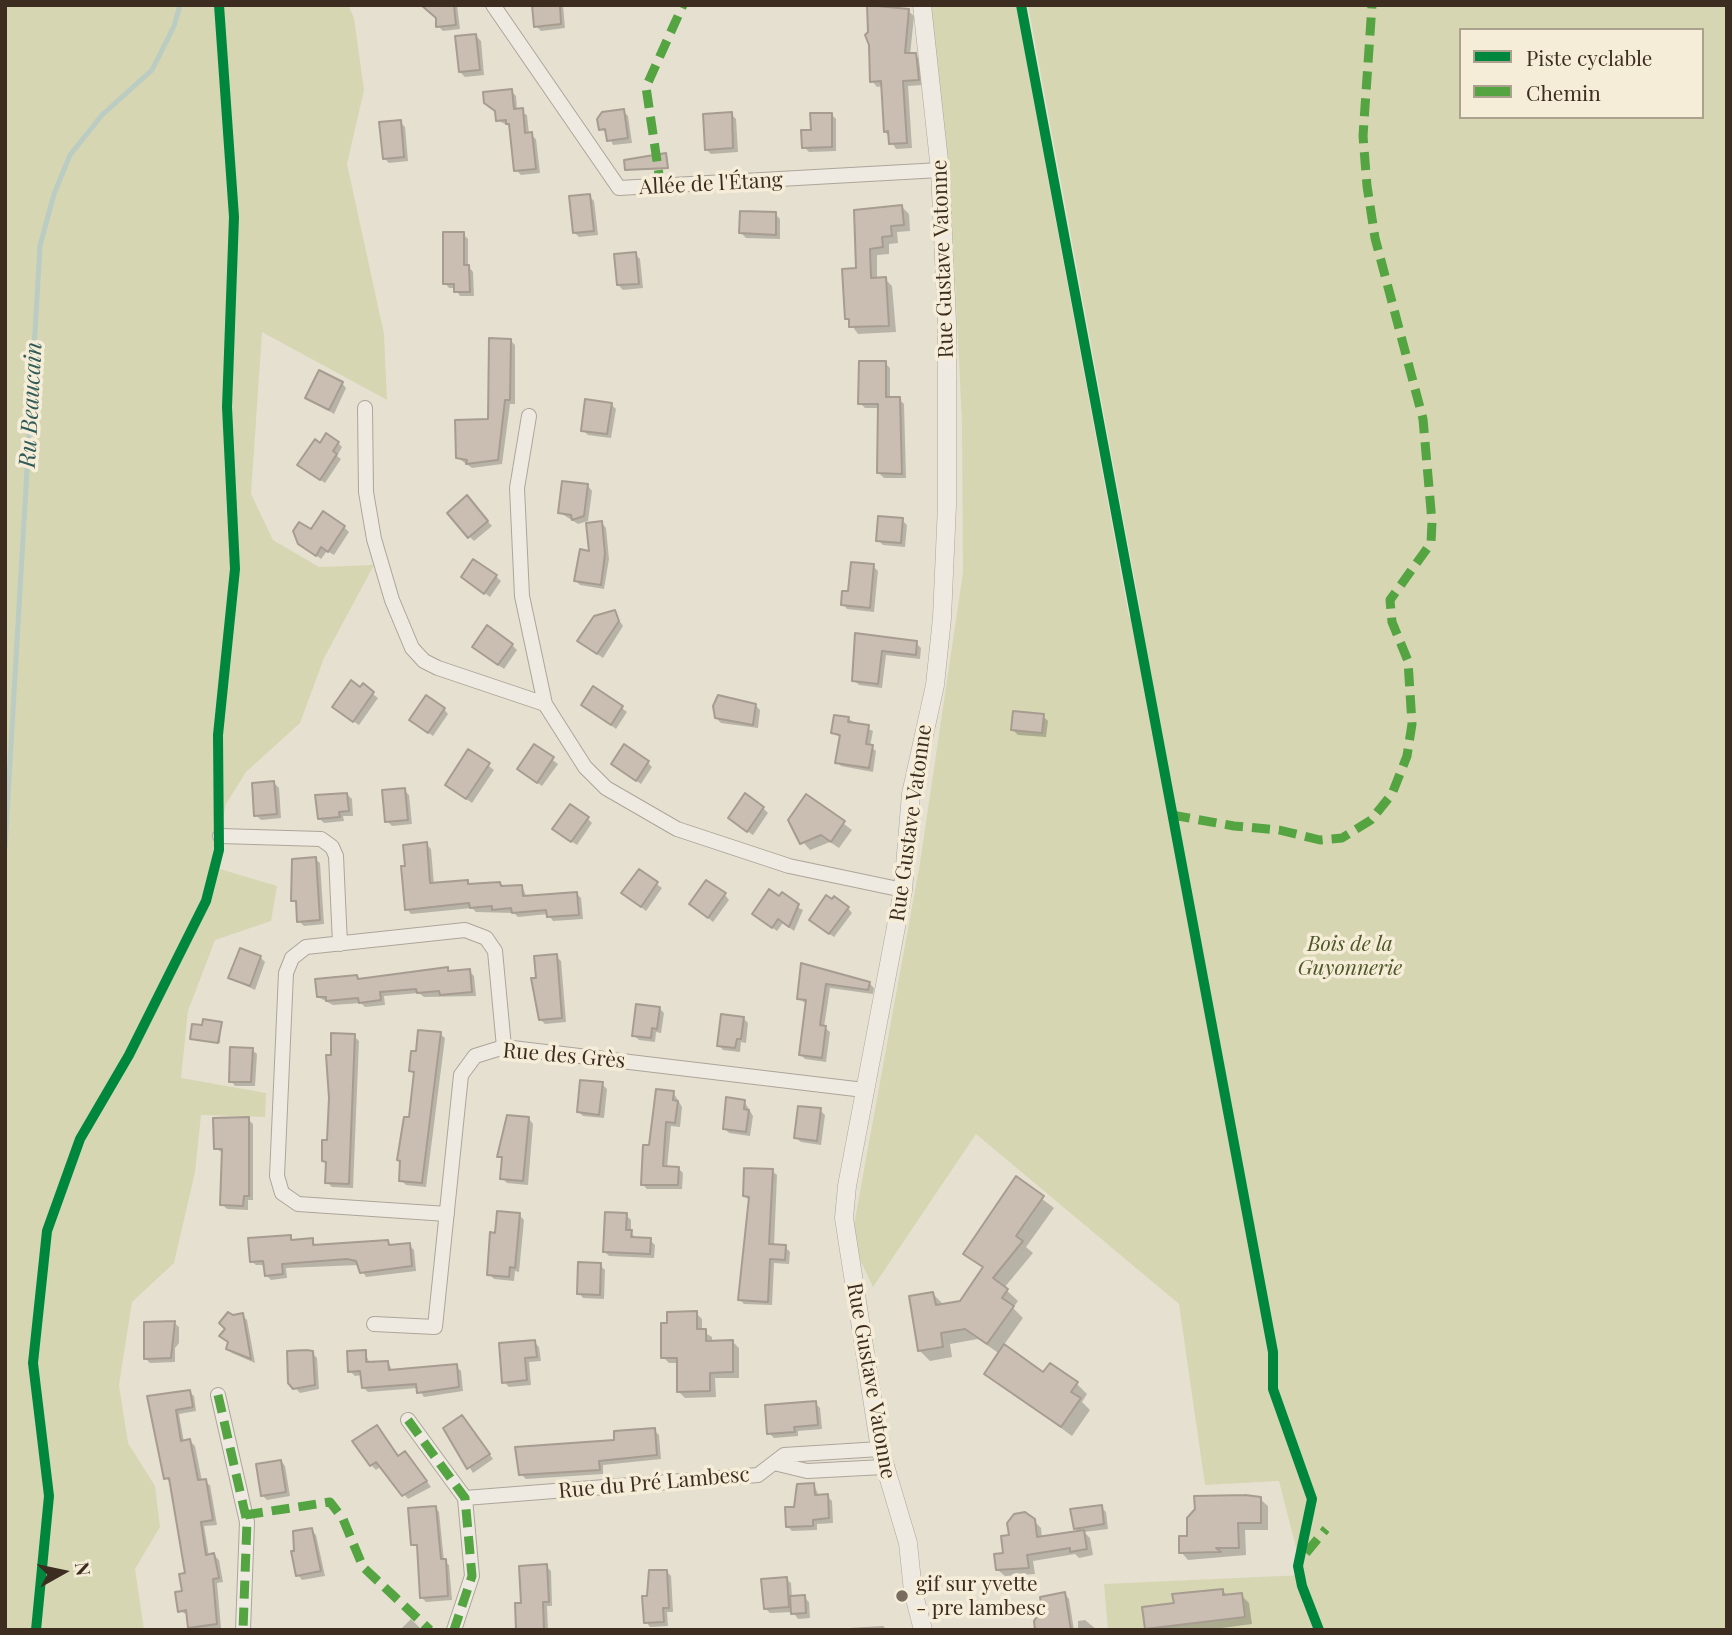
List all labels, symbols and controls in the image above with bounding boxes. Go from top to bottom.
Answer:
legend [1459,28,1704,119]
text: Piste cyclable [1526,43,1652,71]
text: Chemin [1526,78,1601,106]
street label: Rue Gustave Vatonne [927,159,959,359]
street label: Allée de l'Étang [639,168,783,200]
water label: Ru Beaucain [14,341,48,469]
street label: Rue Gustave Vatonne [885,723,937,923]
park label: Bois de la Guyonnerie [1298,931,1402,981]
street label: Rue des Grès [502,1038,626,1074]
street label: Rue Gustave Vatonne [841,1281,901,1481]
street label: Rue du Pré Lambesc [557,1462,751,1504]
north arrow [28,1537,98,1607]
text: N [70,1560,98,1578]
place label: gif sur yvette - pre lambesc [916,1571,1046,1621]
marker: gif sur yvette - pre lambesc [894,1588,910,1604]

